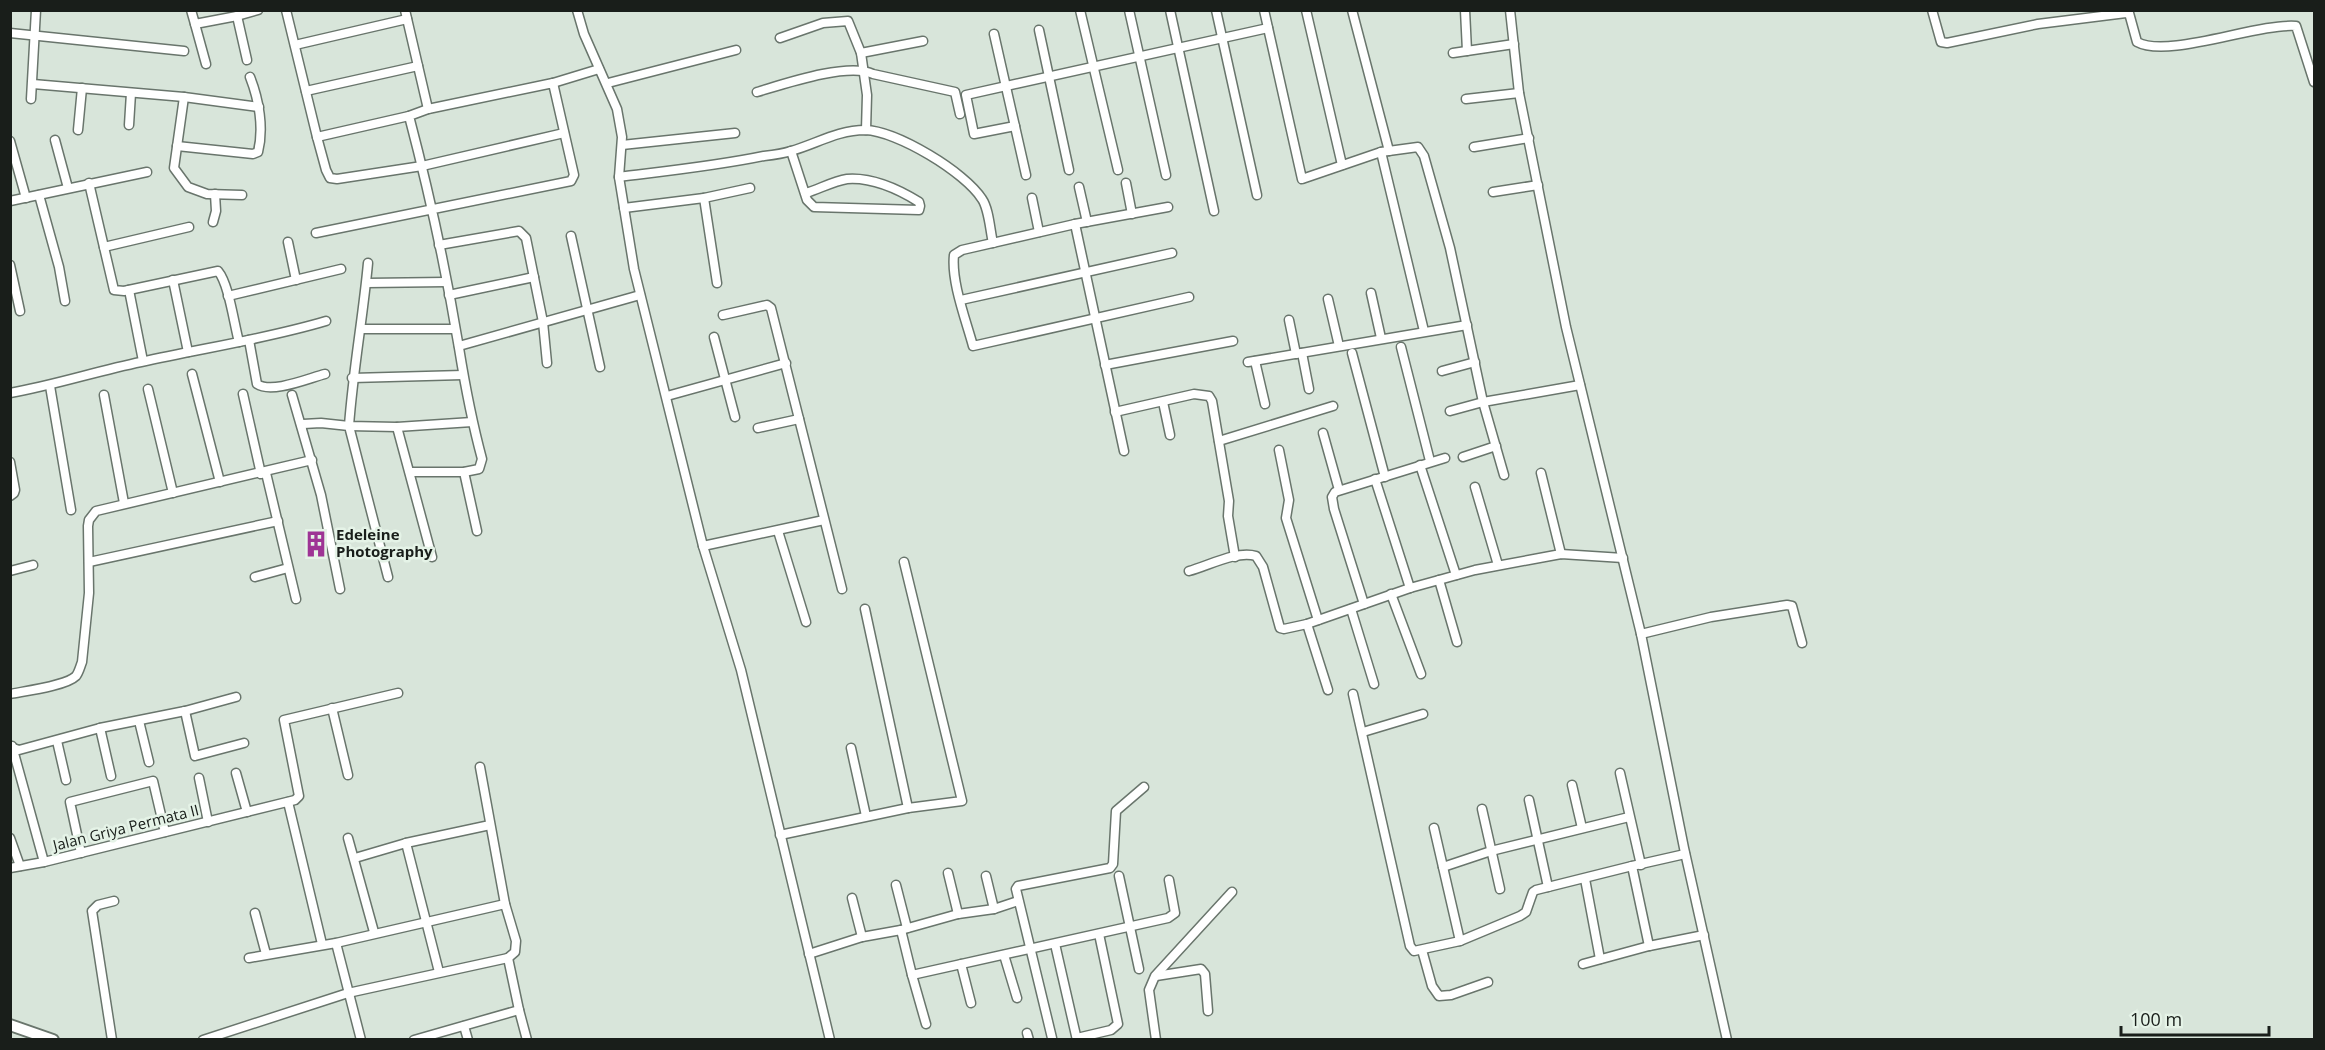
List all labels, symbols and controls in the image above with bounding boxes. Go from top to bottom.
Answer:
place label: Edeleine Photography [336,524,433,561]
building icon: Edeleine Photography [301,529,331,559]
street label: Jalan Griya Permata II [49,799,201,855]
scale bar [2121,999,2270,1037]
text: 100 m [2130,1007,2182,1031]

